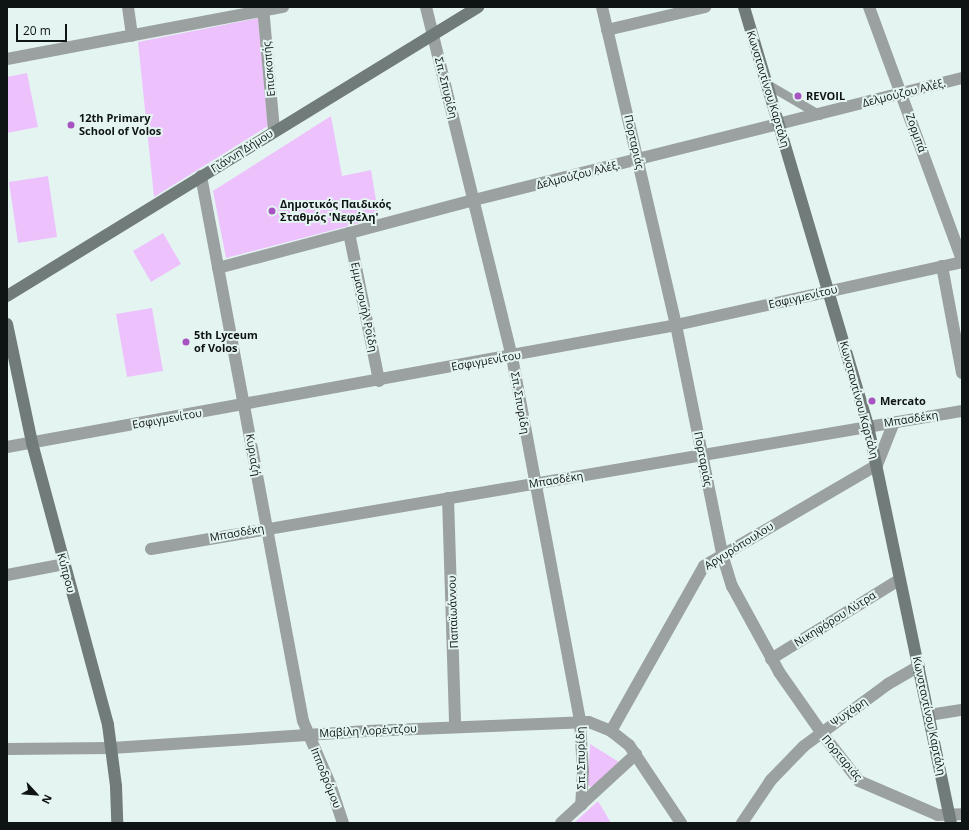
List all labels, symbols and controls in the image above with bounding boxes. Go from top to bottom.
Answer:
scale bar [18,16,69,42]
text: 20 m [23,22,51,39]
street label: Κωνσταντίνου Καρτάλη [744,29,792,149]
street label: Επισκοπής [260,41,278,97]
street label: Σπ. Σπυρίδη [432,56,460,120]
street label: Δελμούζου Αλέξ. [861,76,947,110]
place label: REVOIL [806,89,845,103]
marker: REVOIL [793,91,803,101]
place label: 12th Primary School of Volos [79,112,161,138]
street label: Ζορμπά [903,112,929,154]
street label: Πορταριάς [621,113,647,171]
marker: 12th Primary School of Volos [66,120,76,130]
street label: Γιάννη Δήμου [208,127,276,175]
street label: Δελμούζου Αλέξ. [535,158,621,192]
place label: Δημοτικός Παιδικός Σταθμός 'Νεφέλη' [280,198,391,224]
marker: Δημοτικός Παιδικός Σταθμός 'Νεφέλη' [267,206,277,216]
street label: Εμμανουήλ Ροΐδη [348,261,380,353]
street label: Εσφιγμενίτου [767,283,839,311]
place label: 5th Lyceum of Volos [194,329,258,355]
marker: 5th Lyceum of Volos [181,337,191,347]
street label: Κωνσταντίνου Καρτάλη [837,340,881,460]
street label: Εσφιγμενίτου [450,348,522,374]
street label: Σπ. Σπυρίδη [508,371,532,435]
place label: Mercato [880,394,926,408]
marker: Mercato [867,396,877,406]
street label: Εσφιγμενίτου [131,406,203,432]
street label: Μπασδέκη [883,408,939,430]
street label: Πορταριάς [691,430,715,488]
street label: Κυριαζή [243,433,263,477]
street label: Μπασδέκη [528,469,584,491]
street label: Αργυρόπουλου [702,520,776,572]
street label: Μπασδέκη [209,522,265,544]
street label: Κύπρου [54,552,78,594]
street label: Παπαϊωάννου [445,575,461,649]
street label: Νικηφόρου Λύτρα [792,589,878,649]
street label: Κωνσταντίνου Καρτάλη [910,655,948,777]
street label: Ψυχάρη [828,695,870,729]
street label: Μαβίλη Λορέντζου [319,722,417,740]
street label: Σπ. Σπυρίδη [574,726,588,790]
street label: Πορταριάς [819,732,865,784]
street label: Ιπποδρόμου [308,746,344,810]
north arrow [16,774,56,814]
text: N [39,792,56,807]

